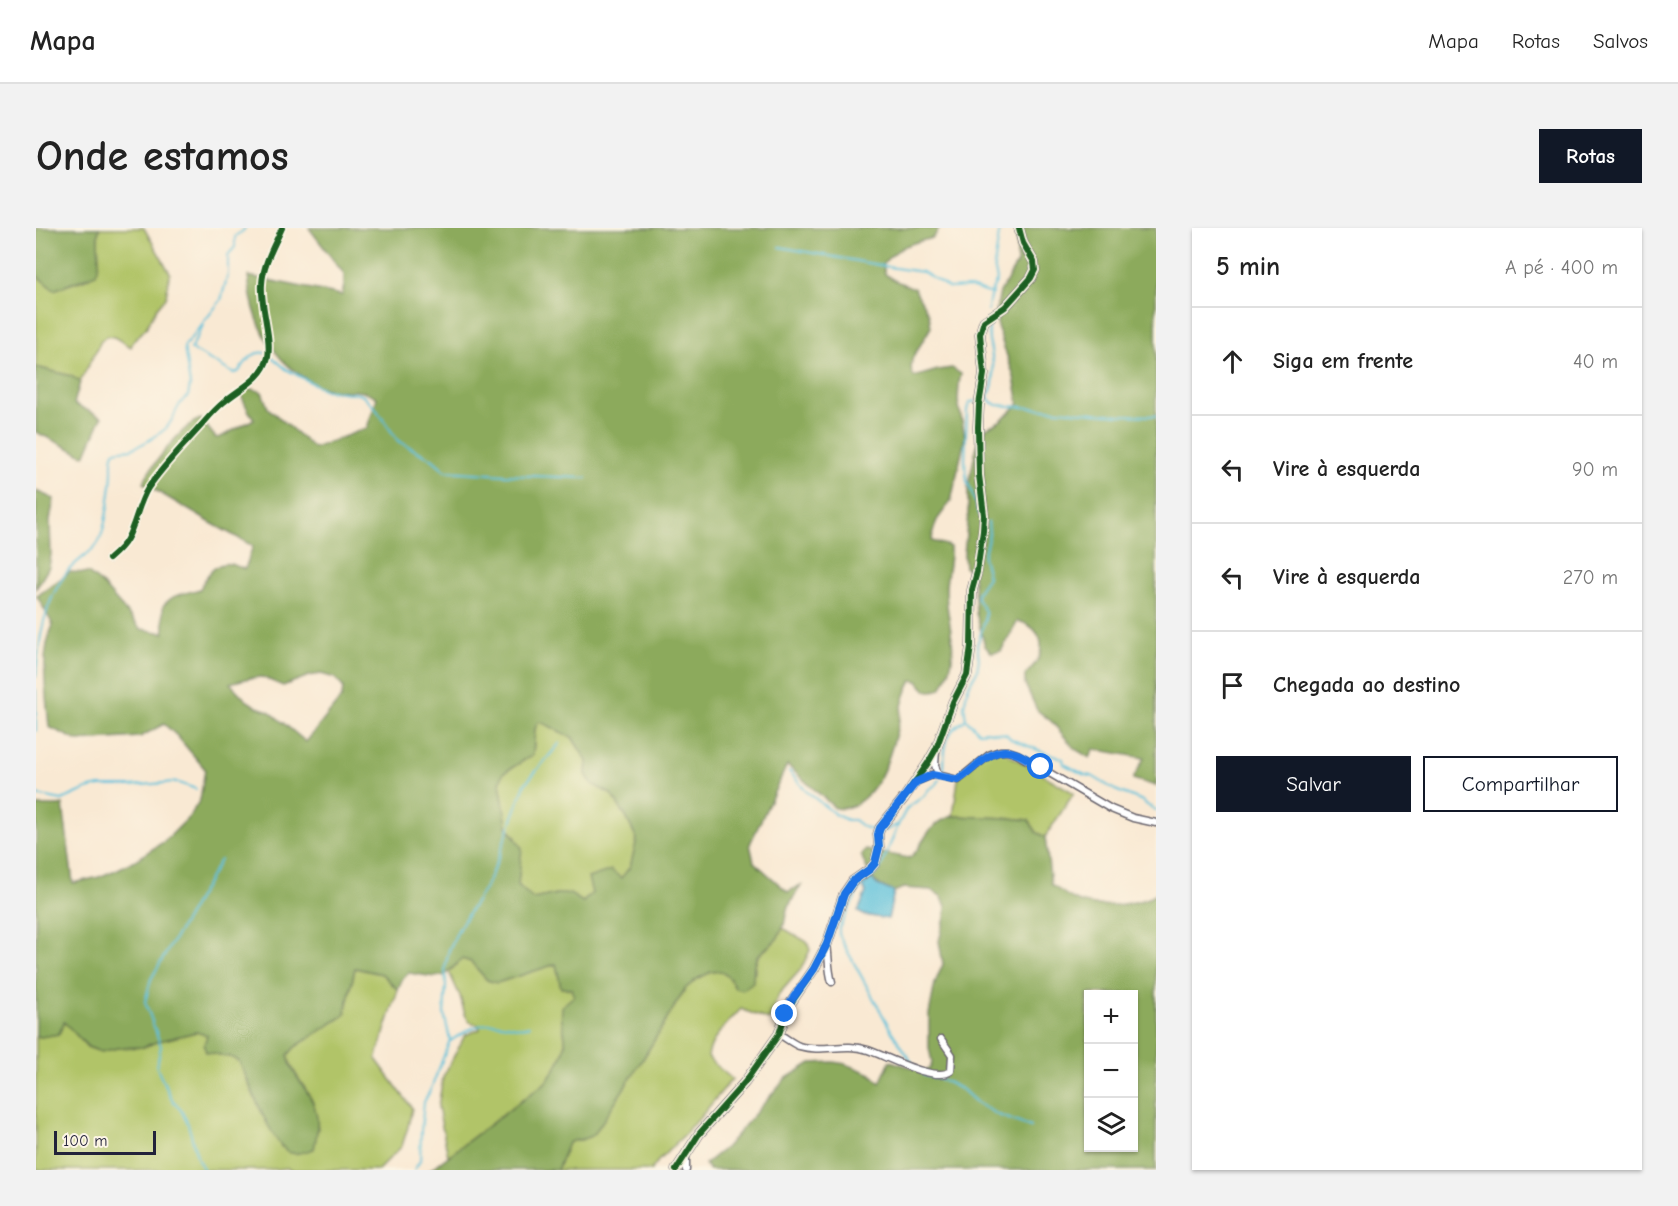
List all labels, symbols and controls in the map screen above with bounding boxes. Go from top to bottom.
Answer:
text: Mapa [30,25,96,57]
text: Mapa [1428,29,1479,53]
text: Rotas [1512,29,1560,53]
text: Salvos [1593,29,1648,53]
button: Rotas [1539,129,1642,183]
text: Onde estamos [36,132,289,181]
text: 5 min [1216,252,1280,282]
text: A pé · 400 m [1505,256,1618,279]
icon: ahead [1216,345,1249,378]
text: Siga em frente [1273,348,1413,374]
text: 40 m [1573,350,1618,373]
icon: left [1216,453,1249,486]
text: Vire à esquerda [1273,456,1421,482]
text: 90 m [1572,458,1618,481]
icon: left [1216,561,1249,594]
text: Vire à esquerda [1273,564,1421,590]
text: 270 m [1563,566,1618,589]
icon: arrive [1216,669,1249,702]
text: Chegada ao destino [1273,672,1460,698]
route start [1027,753,1053,779]
button: Salvar [1216,756,1411,812]
button: Compartilhar [1423,756,1618,812]
map controls [1084,990,1138,1152]
button: + [1084,990,1138,1044]
route end [771,1000,797,1026]
button: − [1084,1044,1138,1098]
button: layers [1084,1098,1138,1152]
scale bar [54,1128,156,1156]
text: 100 m [63,1132,107,1150]

